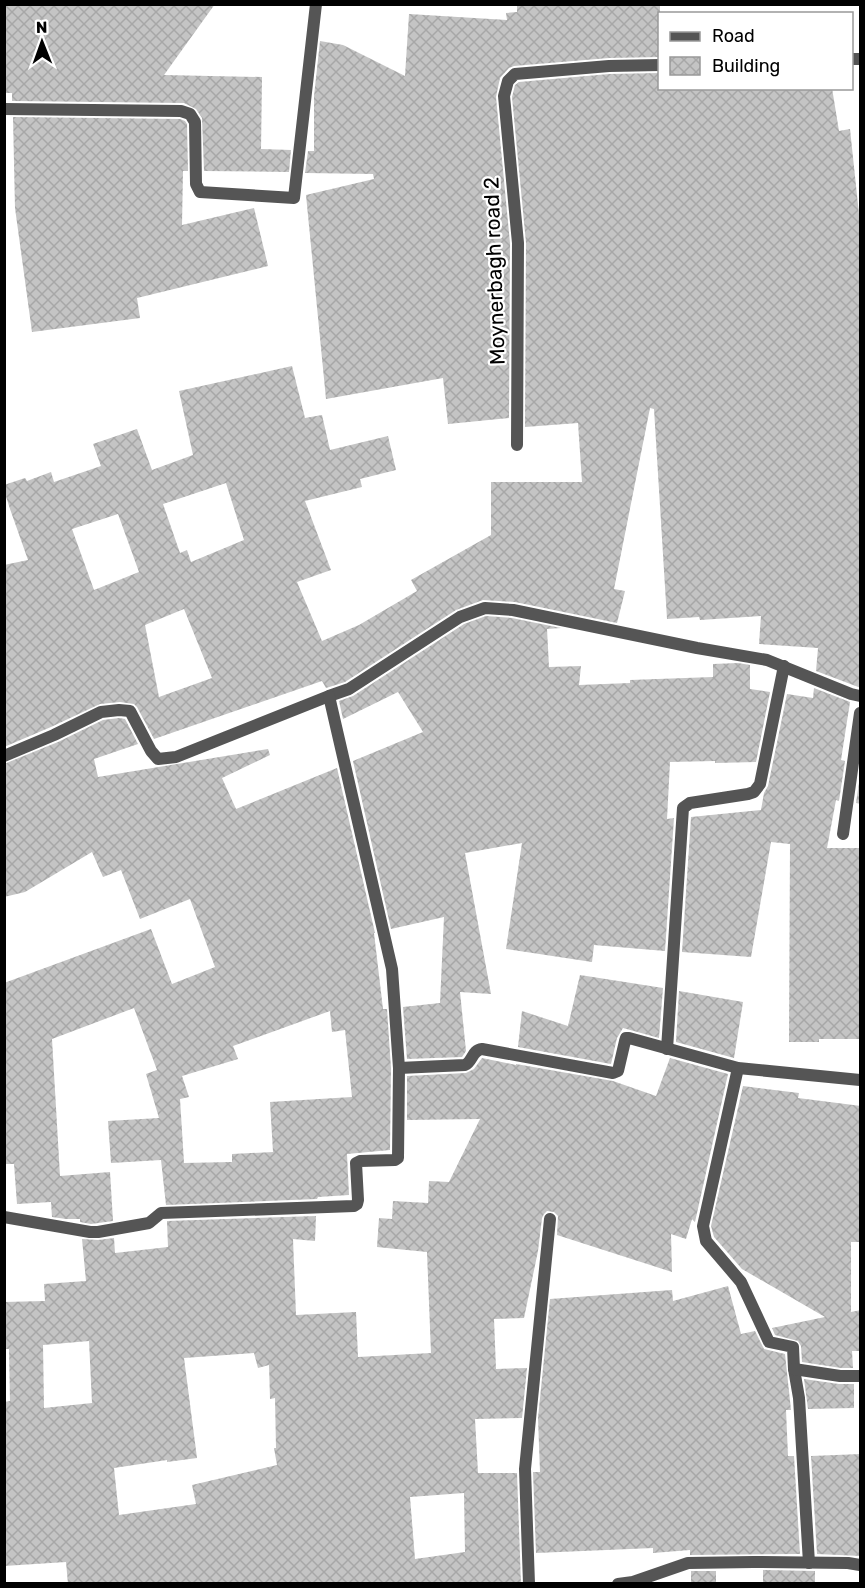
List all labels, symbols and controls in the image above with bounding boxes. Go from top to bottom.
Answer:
north arrow [12,12,72,72]
legend [658,12,853,90]
text: N [36,18,48,37]
text: Road [712,25,755,47]
text: Building [712,55,780,77]
street label: Moynerbagh road 2 [478,176,510,366]

